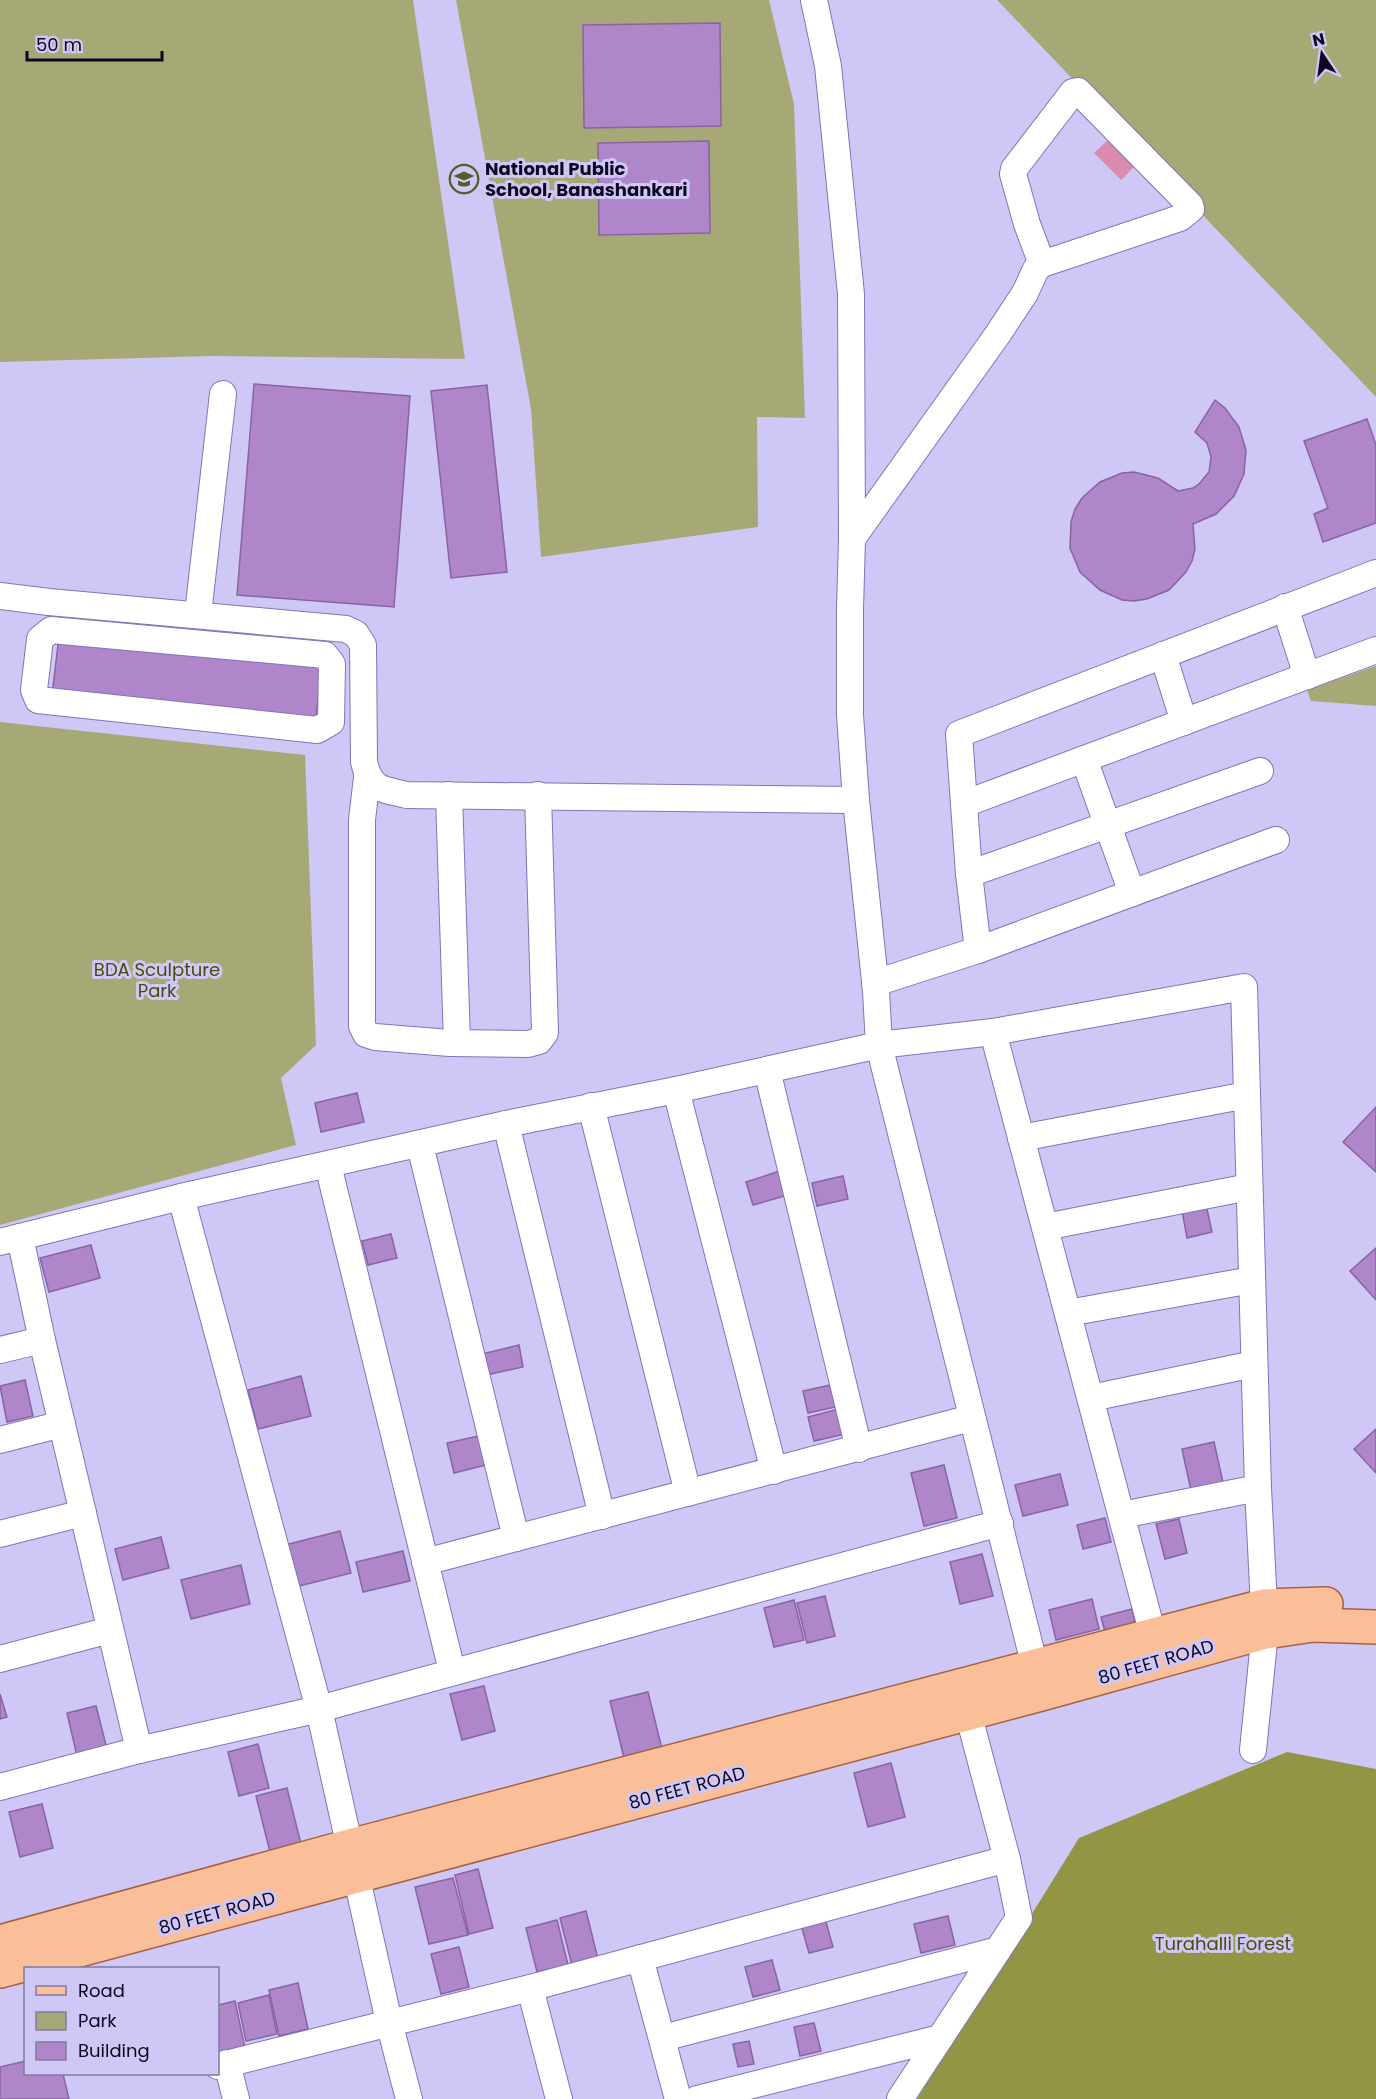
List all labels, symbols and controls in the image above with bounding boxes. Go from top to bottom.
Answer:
scale bar [27,24,162,62]
north arrow [1292,24,1352,84]
text: N [1310,27,1327,52]
text: 50 m [36,32,82,57]
place label: National Public School, Banashankari [485,156,688,202]
school or university icon: National Public School, Banashankari [448,163,480,195]
park label: BDA Sculpture Park [94,957,220,1003]
street label: 80 FEET ROAD [1095,1633,1217,1690]
street label: 80 FEET ROAD [626,1760,748,1815]
street label: 80 FEET ROAD [156,1885,278,1940]
park label: Turahalli Forest [1155,1931,1291,1956]
legend [24,1967,219,2075]
text: Road [78,1978,125,2003]
text: Park [78,2008,117,2033]
text: Building [78,2038,150,2063]

